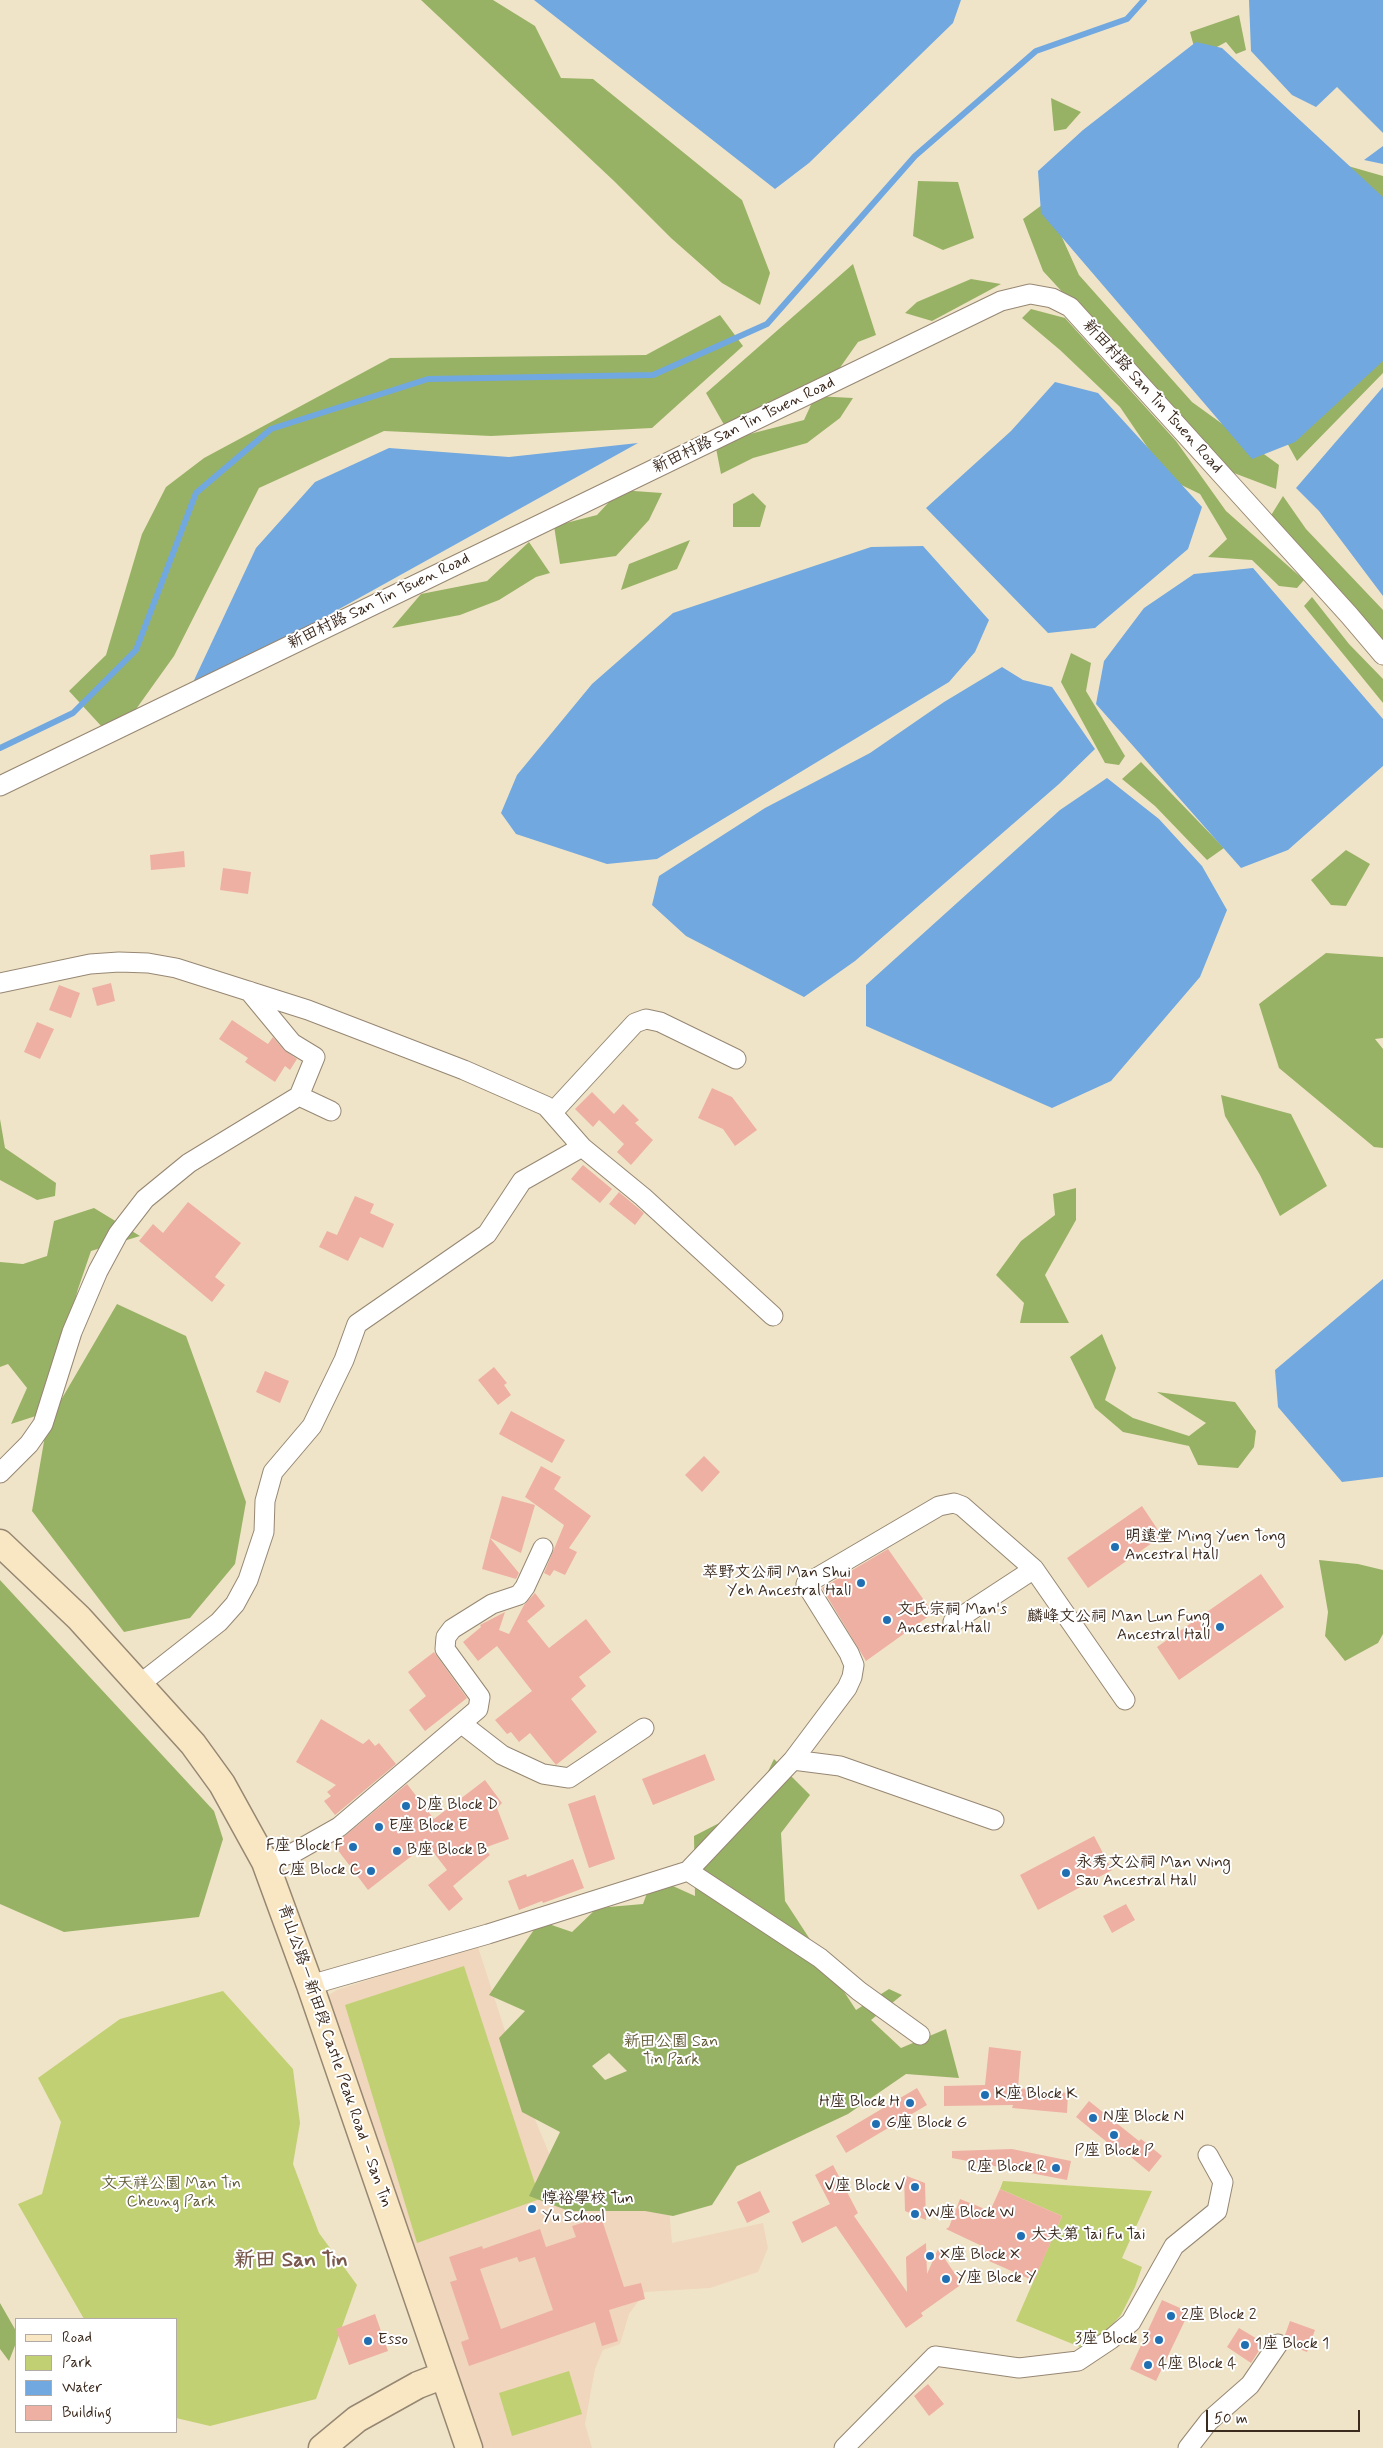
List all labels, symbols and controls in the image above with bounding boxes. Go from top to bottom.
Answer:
street label: 新田村路 San Tin Tsuen Road [1078,316,1226,478]
street label: 新田村路 San Tin Tsuen Road [650,374,838,478]
street label: 新田村路 San Tin Tsuen Road [285,550,473,654]
place label: 明遠堂 Ming Yuen Tong Ancestral Hall [1125,1528,1285,1566]
marker: 明遠堂 Ming Yuen Tong Ancestral Hall [1109,1541,1121,1553]
place label: 萃野文公祠 Man Shui Yeh Ancestral Hall [702,1564,851,1602]
marker: 萃野文公祠 Man Shui Yeh Ancestral Hall [855,1577,867,1589]
place label: 文氏宗祠 Man's Ancestral Hall [897,1601,1007,1639]
place label: 麟峰文公祠 Man Lun Fung Ancestral Hall [1027,1608,1210,1646]
marker: 文氏宗祠 Man's Ancestral Hall [881,1614,893,1626]
marker: 麟峰文公祠 Man Lun Fung Ancestral Hall [1214,1621,1226,1633]
place label: D座 Block D [416,1796,498,1816]
marker: D座 Block D [400,1800,412,1812]
place label: E座 Block E [389,1817,468,1837]
marker: E座 Block E [373,1821,385,1833]
place label: F座 Block F [266,1837,343,1857]
marker: F座 Block F [347,1841,359,1853]
place label: B座 Block B [407,1841,487,1861]
marker: B座 Block B [391,1845,403,1857]
place label: 永秀文公祠 Man Wing Sau Ancestral Hall [1076,1854,1231,1892]
place label: C座 Block C [278,1861,361,1881]
marker: C座 Block C [365,1865,377,1877]
marker: 永秀文公祠 Man Wing Sau Ancestral Hall [1060,1867,1072,1879]
street label: 青山公路－新田段 Castle Peak Road – San Tin [273,1902,395,2210]
park label: 新田公園 San Tin Park [624,2033,718,2071]
place label: K座 Block K [995,2085,1077,2105]
marker: K座 Block K [979,2089,991,2101]
place label: H座 Block H [819,2093,900,2113]
marker: H座 Block H [904,2097,916,2109]
place label: N座 Block N [1103,2108,1184,2128]
marker: N座 Block N [1087,2112,1099,2124]
place label: G座 Block G [886,2114,967,2134]
marker: G座 Block G [870,2118,882,2130]
marker: P座 Block P [1108,2129,1120,2141]
place label: P座 Block P [1074,2142,1154,2162]
place label: R座 Block R [967,2158,1046,2178]
marker: R座 Block R [1050,2162,1062,2174]
park label: 文天祥公園 Man Tin Cheung Park [101,2175,241,2213]
place label: V座 Block V [824,2177,905,2197]
marker: V座 Block V [909,2181,921,2193]
place label: 惇裕學校 Tun Yu School [542,2190,634,2228]
marker: 惇裕學校 Tun Yu School [526,2203,538,2215]
place label: W座 Block W [925,2204,1014,2224]
marker: W座 Block W [909,2208,921,2220]
place label: 大夫第 Tai Fu Tai [1031,2226,1146,2246]
marker: 大夫第 Tai Fu Tai [1015,2230,1027,2242]
place label: X座 Block X [940,2246,1020,2266]
district label: 新田 San Tin [234,2249,348,2275]
marker: X座 Block X [924,2250,936,2262]
place label: Y座 Block Y [956,2269,1037,2289]
marker: Y座 Block Y [940,2273,952,2285]
place label: 2座 Block 2 [1181,2306,1257,2326]
marker: 2座 Block 2 [1165,2310,1177,2322]
legend [15,2318,178,2433]
text: Road [62,2328,92,2348]
place label: 3座 Block 3 [1075,2330,1149,2350]
place label: Esso [378,2331,408,2351]
marker: 3座 Block 3 [1153,2334,1165,2346]
marker: Esso [362,2335,374,2347]
place label: 1座 Block 1 [1255,2335,1329,2355]
marker: 1座 Block 1 [1239,2339,1251,2351]
text: Park [62,2353,92,2373]
place label: 4座 Block 4 [1158,2355,1237,2375]
marker: 4座 Block 4 [1142,2359,1154,2371]
text: Water [62,2378,102,2398]
scale bar [1208,2400,1362,2432]
text: Building [62,2403,112,2423]
text: 50 m [1214,2409,1248,2429]

